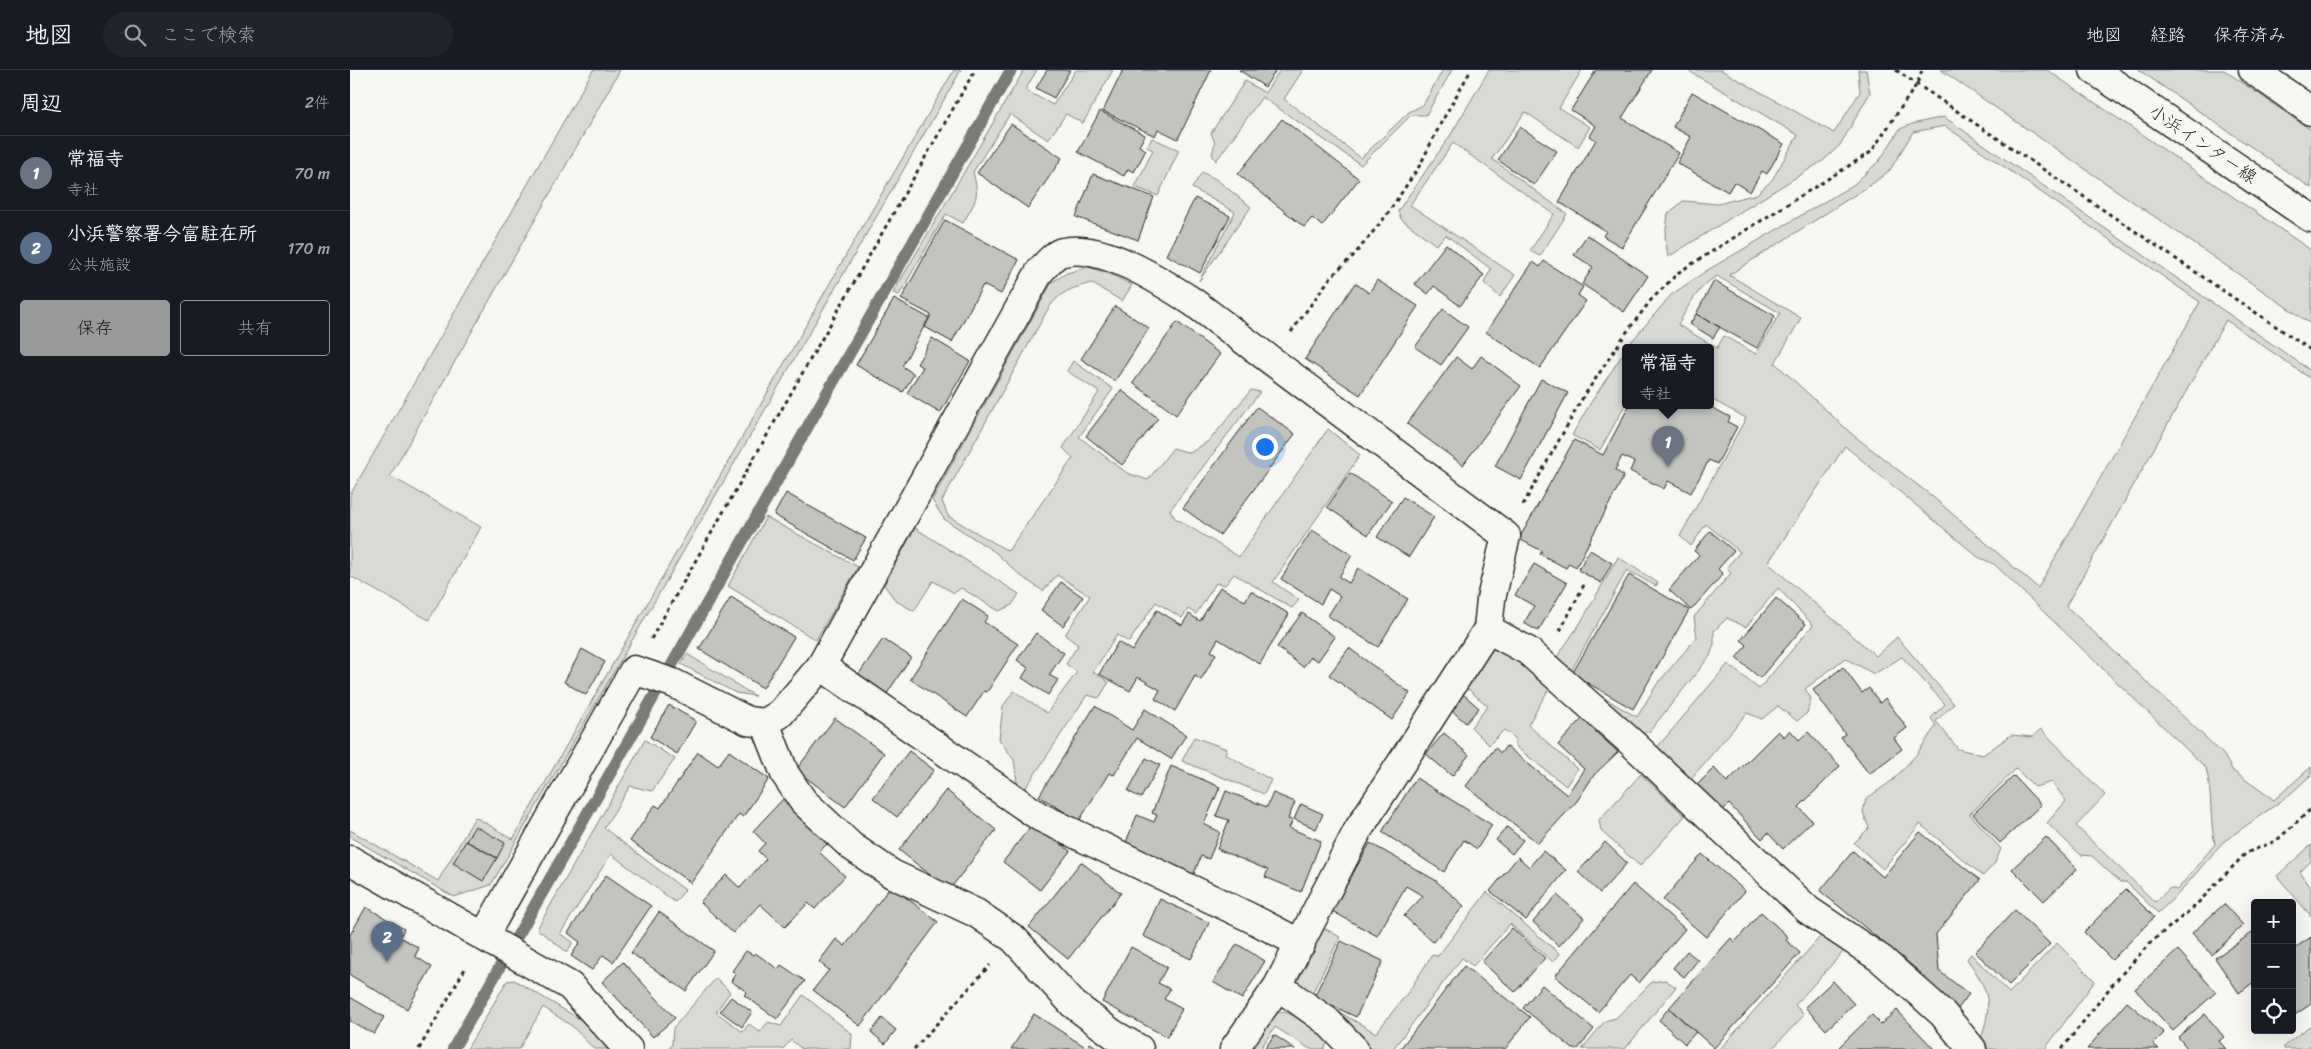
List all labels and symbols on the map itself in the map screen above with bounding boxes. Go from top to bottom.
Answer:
street label: 小浜インター線 [2142,96,2264,192]
pin: 1 [1652,426,1684,467]
your location [1252,434,1278,460]
pin: 2 [371,921,403,962]

